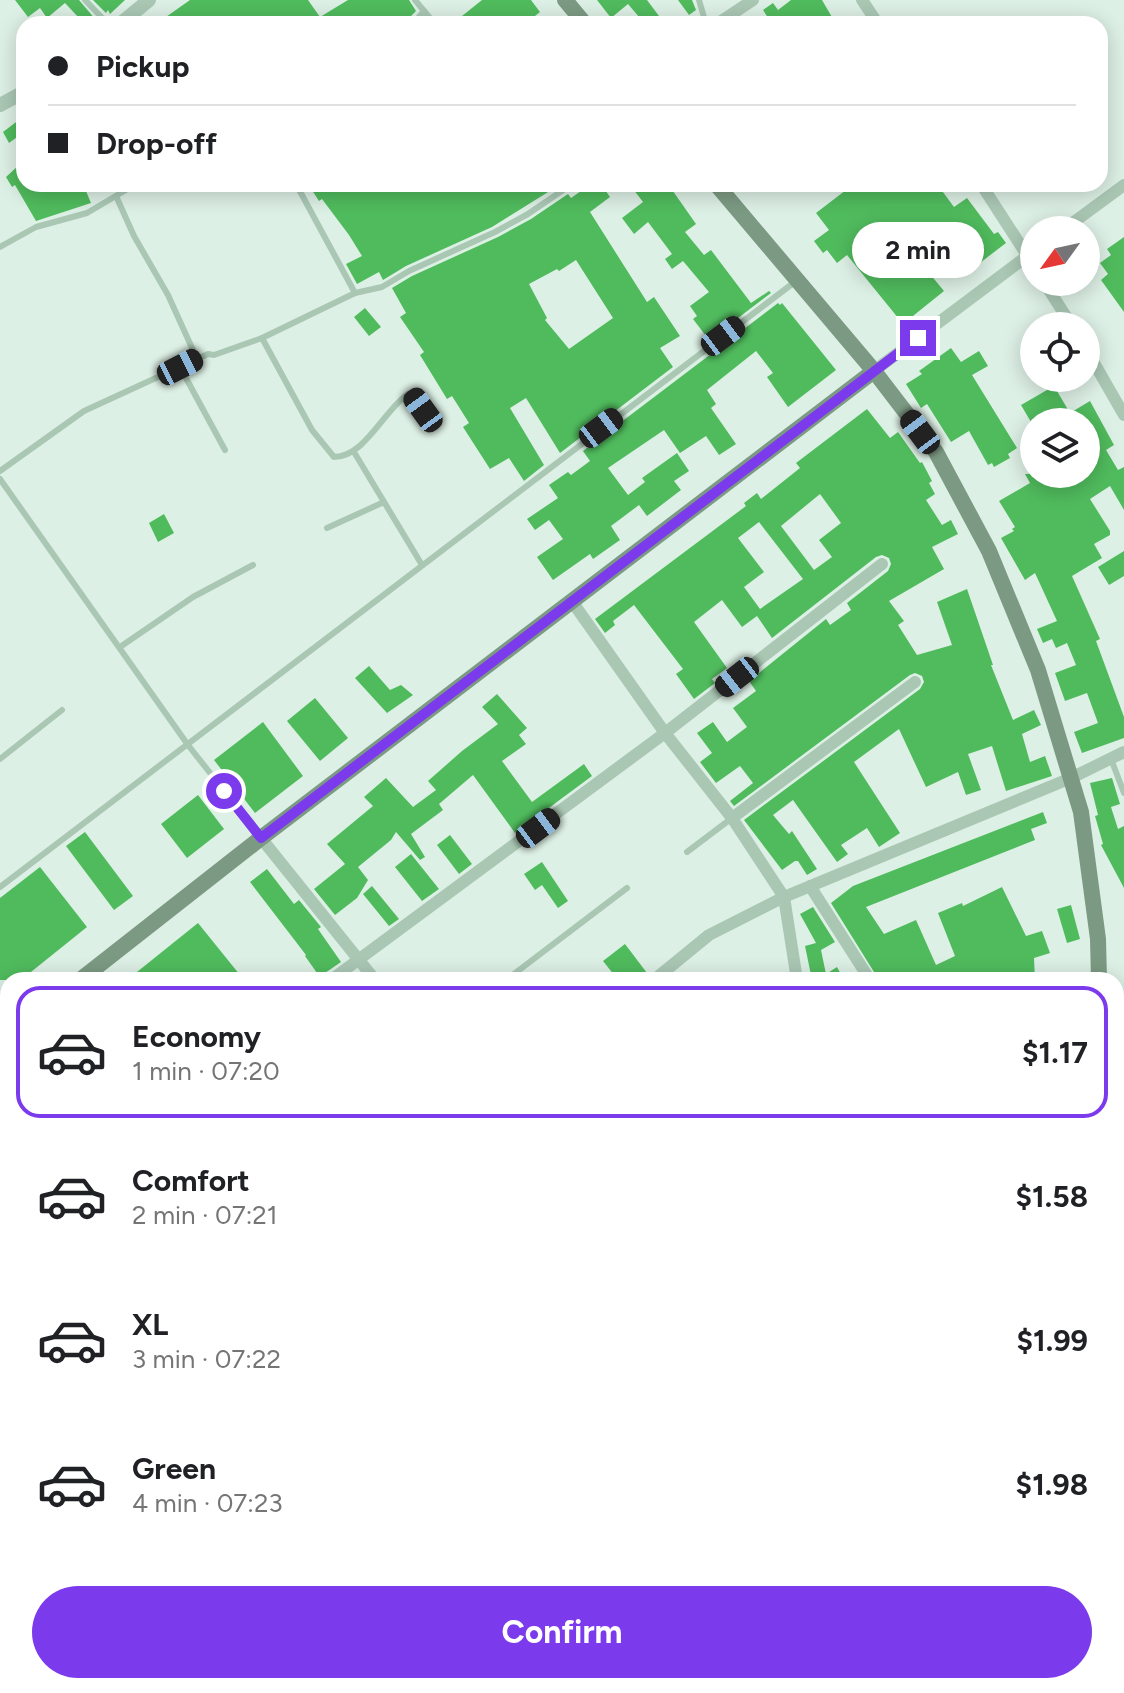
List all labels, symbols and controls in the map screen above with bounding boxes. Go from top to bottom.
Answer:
text: Pickup [96,48,190,85]
text: Drop-off [96,125,217,162]
north arrow [1020,216,1100,296]
map controls [1020,216,1100,488]
callout: 2 min [852,222,984,278]
text: 2 min [885,234,951,266]
car [697,312,749,360]
button: locate [1020,312,1100,392]
route end [900,320,936,356]
car [153,345,207,389]
car [399,384,447,436]
car [575,404,627,452]
car [896,406,944,458]
button: layers [1020,408,1100,488]
car [711,653,763,701]
route start [206,773,242,809]
car [512,804,564,852]
icon: car [36,1016,108,1088]
text: Economy [132,1018,261,1055]
text: $1.17 [1022,1034,1088,1071]
text: 1 min · 07:20 [132,1055,280,1087]
icon: car [36,1160,108,1232]
text: Comfort [132,1162,250,1199]
text: $1.58 [1015,1178,1088,1215]
text: 2 min · 07:21 [132,1199,278,1231]
icon: car [36,1304,108,1376]
text: XL [132,1306,168,1343]
text: $1.99 [1016,1322,1088,1359]
text: 3 min · 07:22 [132,1343,281,1375]
icon: car [36,1448,108,1520]
text: Green [132,1450,216,1487]
text: $1.98 [1016,1466,1088,1503]
text: 4 min · 07:23 [132,1487,283,1519]
button: Confirm [32,1586,1092,1678]

